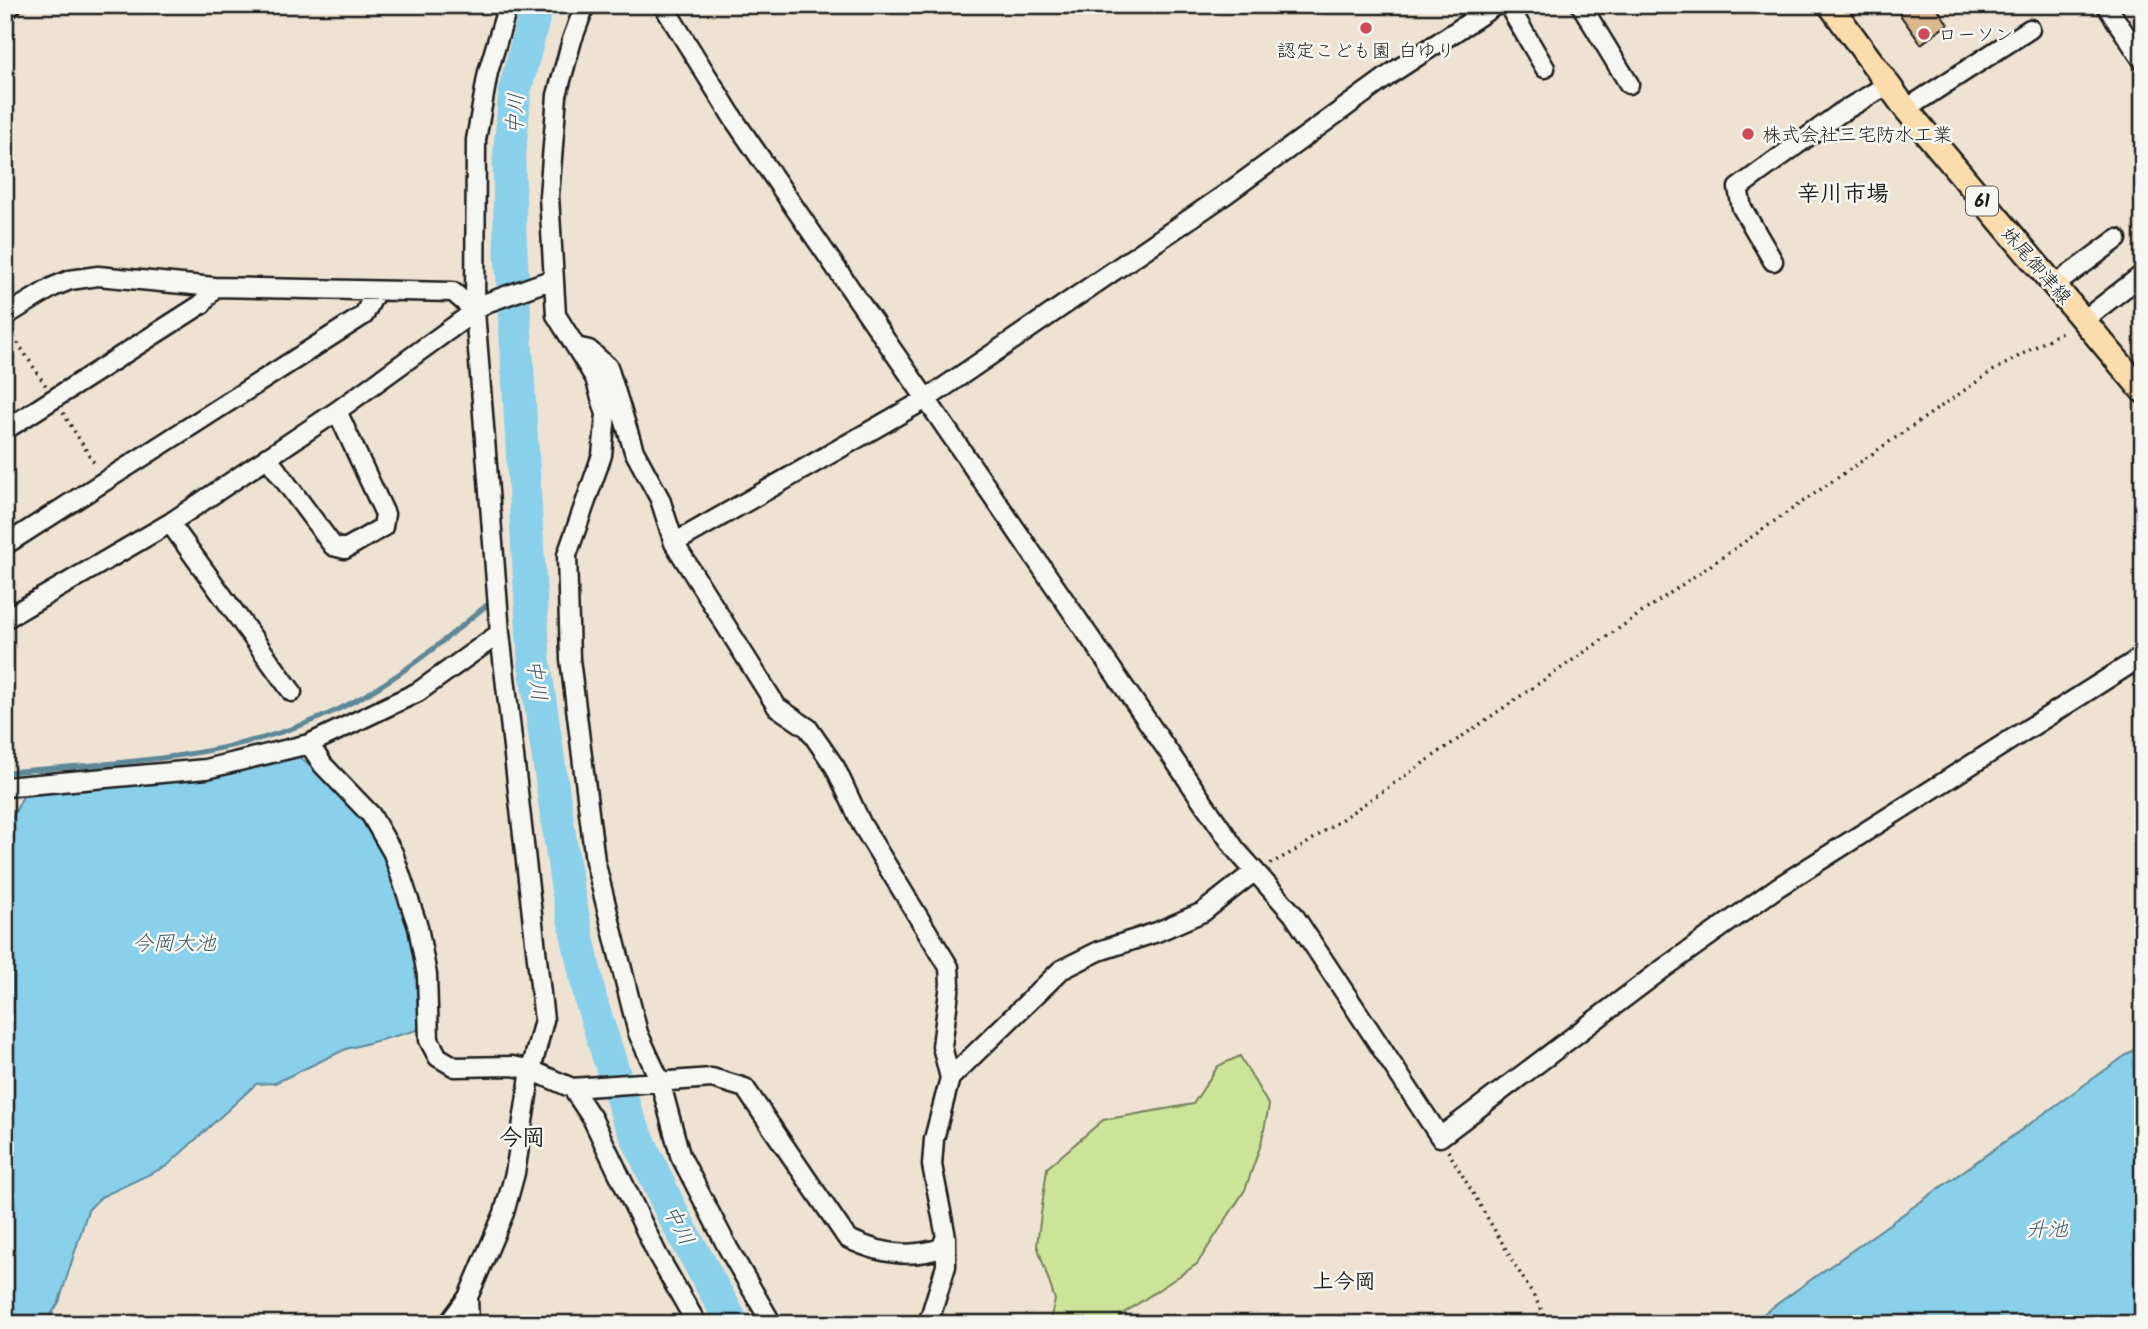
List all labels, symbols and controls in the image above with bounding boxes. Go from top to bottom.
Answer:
marker: 認定こども園 白ゆり [1358,20,1374,36]
place label: ローソン [1938,21,2014,51]
marker: ローソン [1916,26,1932,42]
place label: 認定こども園 白ゆり [1277,37,1455,67]
water label: 中川 [499,92,534,136]
place label: 株式会社三宅防水工業 [1762,121,1952,151]
marker: 株式会社三宅防水工業 [1740,126,1756,142]
district label: 辛川市場 [1797,177,1889,213]
road number: 61 [1966,186,1998,216]
street label: 妹尾御津線 [1993,221,2078,312]
water label: 中川 [516,657,555,703]
water label: 今岡大池 [132,928,217,961]
district label: 今岡 [499,1121,545,1157]
water label: 中川 [653,1199,702,1252]
water label: 升池 [2026,1214,2069,1247]
district label: 上今岡 [1313,1266,1376,1299]

